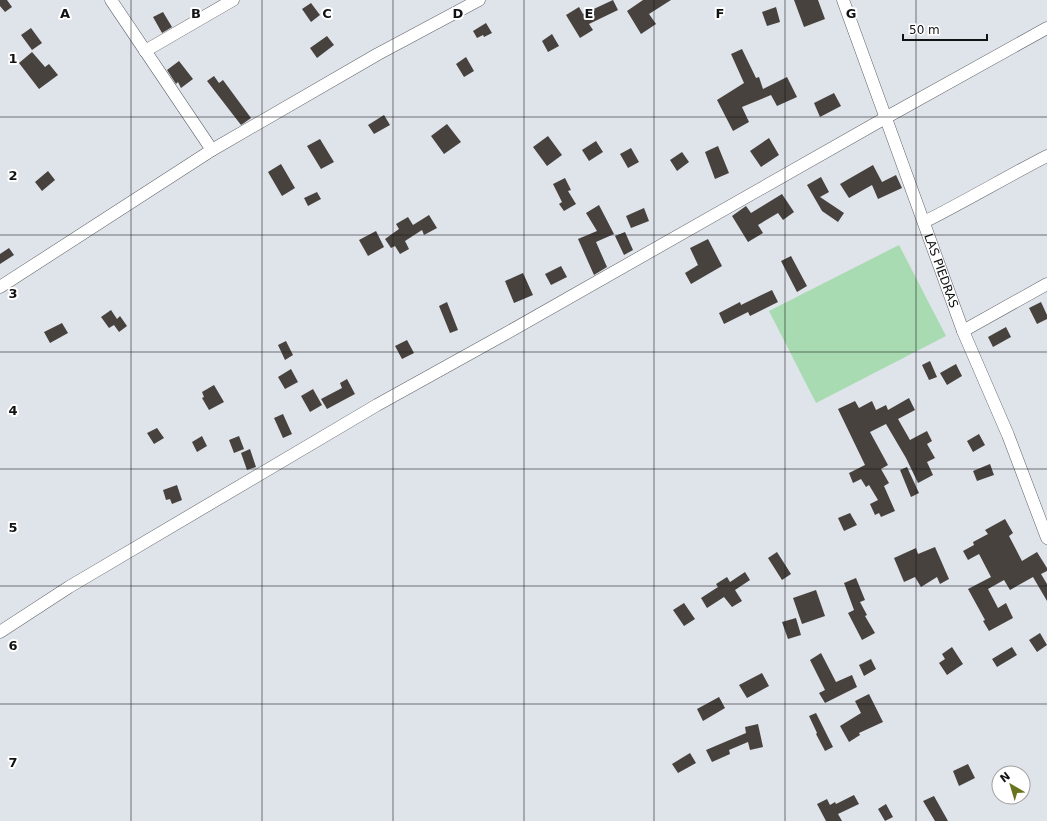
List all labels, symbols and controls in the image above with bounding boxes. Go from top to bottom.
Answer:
text: A [60,6,70,21]
text: B [191,6,201,21]
text: C [322,6,332,21]
text: D [453,6,464,21]
text: E [585,6,593,21]
text: F [716,6,724,21]
text: G [846,6,856,21]
scale bar [903,16,987,42]
text: 50 m [909,23,940,37]
text: 1 [8,51,18,66]
text: 2 [8,168,18,183]
street label: LAS PIEDRAS [921,232,961,310]
text: 3 [8,286,18,301]
text: 4 [8,403,18,418]
text: 5 [8,520,18,535]
text: 6 [8,638,18,653]
text: 7 [8,755,18,770]
north arrow [991,765,1031,805]
text: N [998,770,1013,785]

